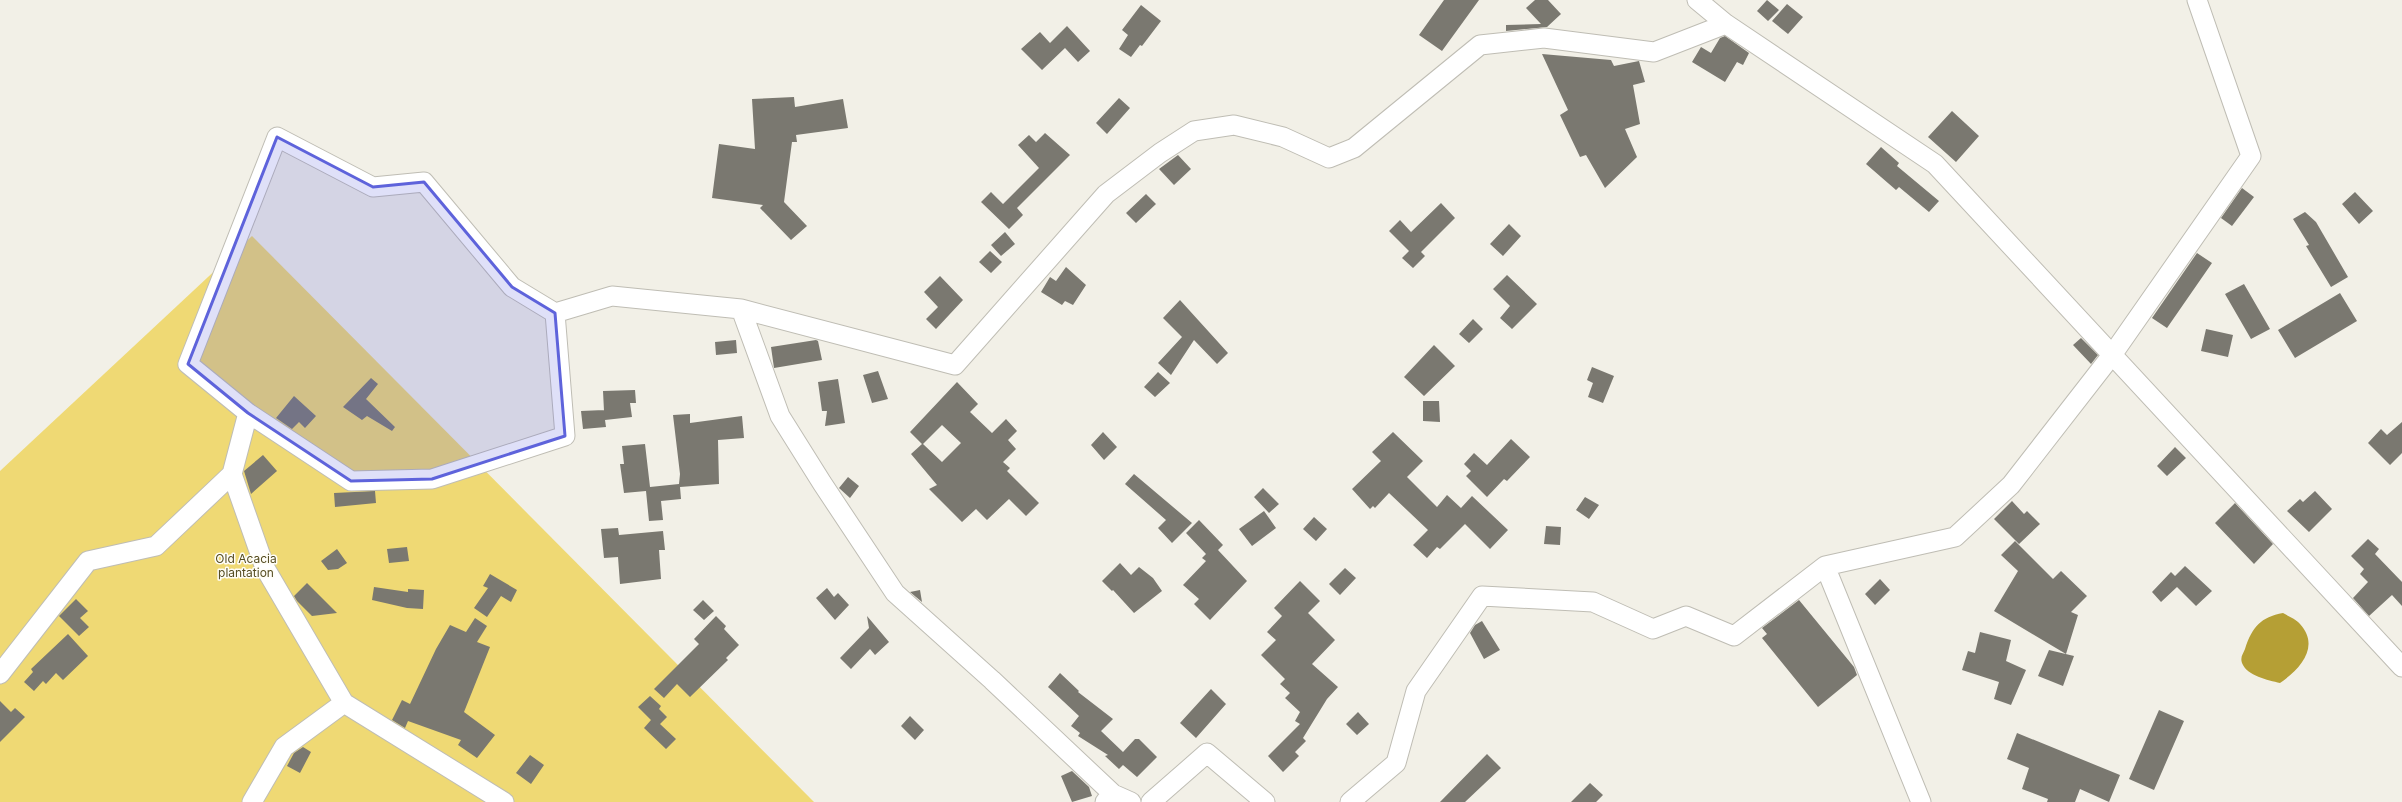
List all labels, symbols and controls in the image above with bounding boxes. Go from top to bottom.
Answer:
park label: Old Acacia plantation [215,551,277,580]

